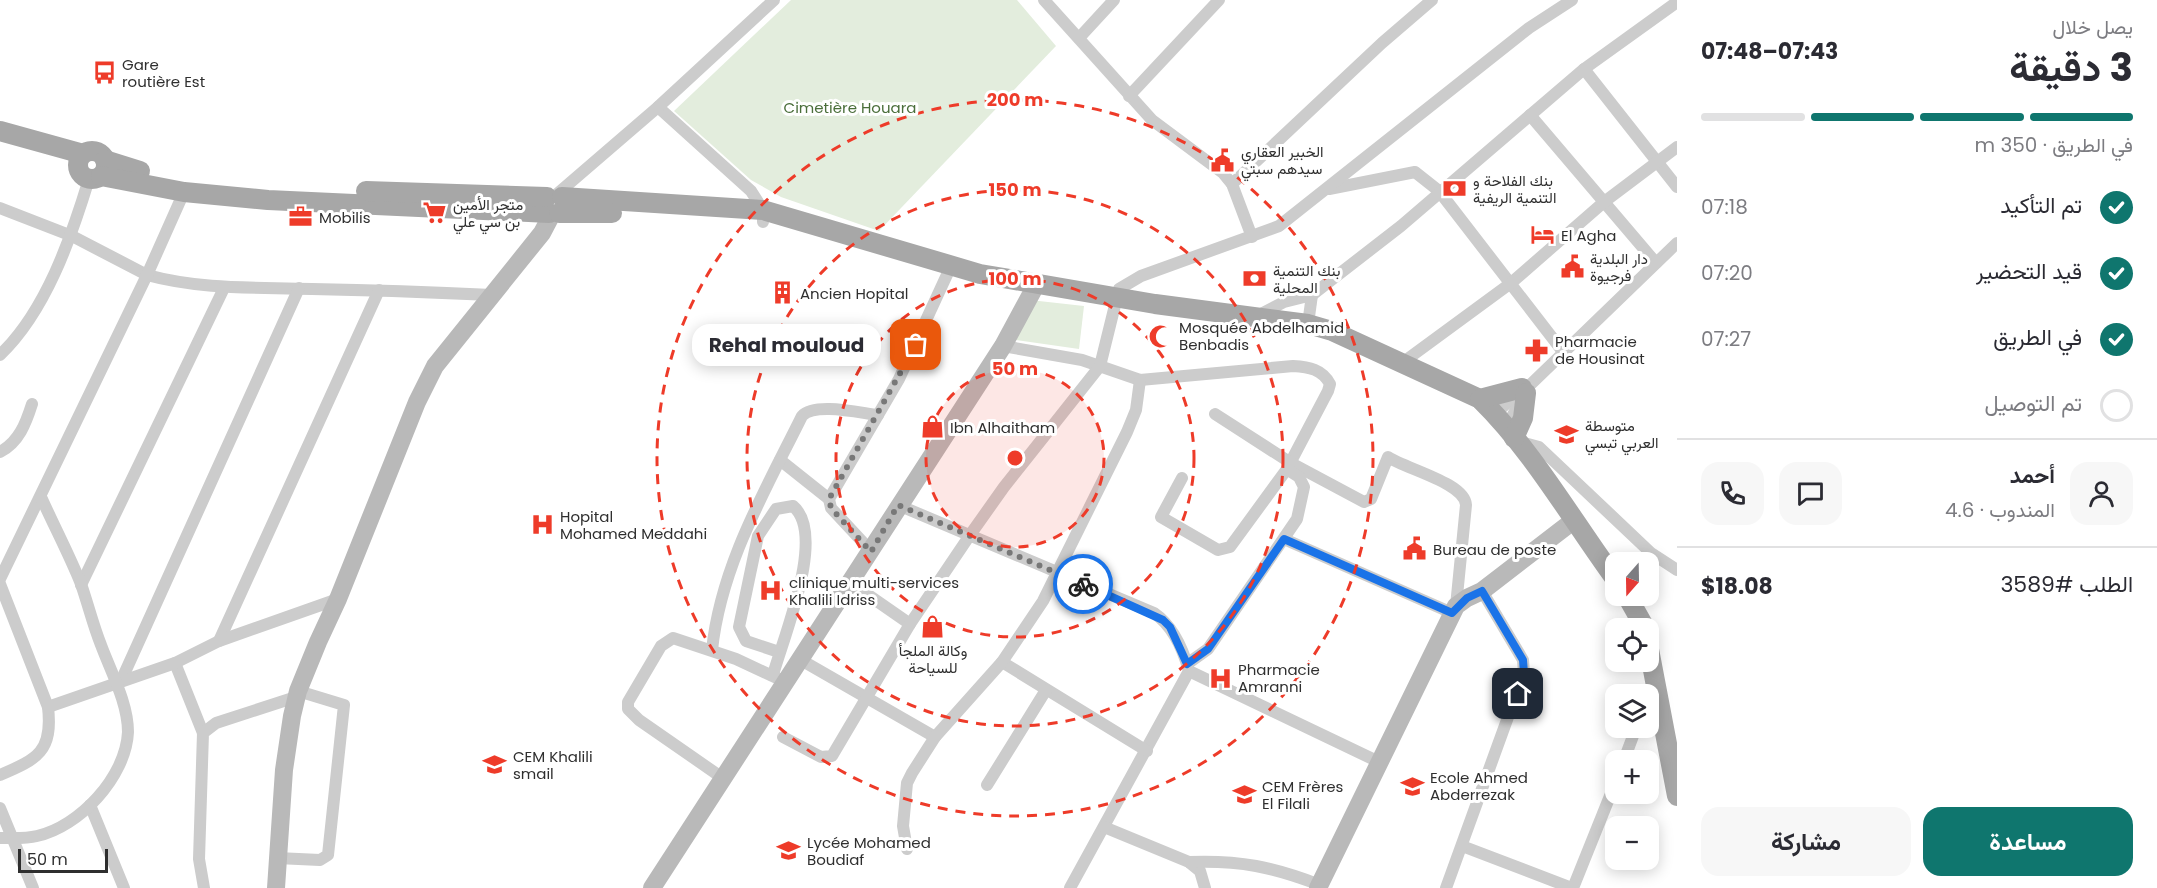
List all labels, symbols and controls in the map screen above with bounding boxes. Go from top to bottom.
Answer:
text: يصل خلال [2053,13,2133,41]
text: 07:43–07:48 [1701,36,1838,67]
text: 3 دقيقة [2009,40,2133,95]
place label: Gare routière Est [122,54,205,92]
bus stop icon: Gare routière Est [91,60,117,86]
text: 200 m [987,87,1043,112]
park label: Cimetière Houara [784,97,916,118]
text: في الطريق · 350 m [1974,131,2133,159]
place label: الخبير العقاري سيدهم سبتي [1241,141,1323,182]
public building icon: الخبير العقاري سيدهم سبتي [1210,147,1236,173]
place label: بنك الفلاحة و التنمية الريفية [1473,170,1556,208]
bank icon: بنك الفلاحة و التنمية الريفية [1442,176,1468,202]
text: 150 m [988,177,1042,202]
text: تم التأكيد [2000,190,2082,221]
icon: check [2100,191,2133,224]
text: 07:18 [1701,193,1748,221]
place label: متجر الأمين بن سي علي [453,194,523,235]
supermarket icon: متجر الأمين بن سي علي [422,200,448,226]
office icon: Mobilis [288,204,314,230]
place label: Mobilis [319,207,371,228]
hotel icon: El Agha [1530,222,1556,248]
place label: El Agha [1561,225,1616,246]
place label: دار البلدية فرجيوة [1590,248,1648,286]
public building icon: دار البلدية فرجيوة [1559,254,1585,280]
text: قيد التحضير [1976,256,2082,287]
icon: check [2100,257,2133,290]
text: 07:20 [1701,259,1753,287]
place label: بنك التنمية المحلية [1273,260,1341,298]
text: 100 m [988,266,1042,291]
bank icon: بنك التنمية المحلية [1242,266,1268,292]
building icon: Ancien Hopital [769,280,795,306]
place label: Ancien Hopital [800,283,909,304]
place label: Mosquée Abdelhamid Benbadis [1179,317,1344,355]
pin [890,319,941,370]
text: في الطريق [1993,322,2082,353]
mosque icon: Mosquée Abdelhamid Benbadis [1148,323,1174,349]
icon: check [2100,323,2133,356]
callout: Rehal mouloud [691,324,880,366]
text: 07:27 [1701,325,1751,353]
icon: bag [899,328,932,361]
text: Rehal mouloud [709,331,864,359]
place label: Pharmacie de Housinat [1555,331,1645,369]
pharmacy icon: Pharmacie de Housinat [1524,337,1550,363]
text: 50 m [992,356,1038,381]
text: تم التوصيل [1984,388,2082,419]
shop icon: Ibn Alhaitham [919,414,945,440]
place label: متوسطة العربي تبسي [1585,415,1659,456]
place label: Ibn Alhaitham [950,417,1055,438]
school or university icon: متوسطة العربي تبسي [1554,421,1580,447]
centre of rings [1005,448,1025,468]
text: أحمد [2010,460,2055,491]
button: phone [1701,462,1764,525]
button: chat [1779,462,1842,525]
button: person [2070,462,2133,525]
text: المندوب · 4.6 [1945,496,2055,524]
place label: Hopital Mohamed Meddahi [560,506,707,544]
hospital icon: Hopital Mohamed Meddahi [529,512,555,538]
public building icon: Bureau de poste [1402,536,1428,562]
place label: Bureau de poste [1433,539,1556,560]
north arrow [1605,552,1659,606]
map controls [1605,552,1659,870]
courier [1053,554,1113,614]
icon: bike [1067,568,1100,601]
text: الطلب #3589 [2000,569,2133,600]
text: $18.08 [1701,571,1773,602]
place label: clinique multi-services Khalili Idriss [789,572,959,610]
hospital icon: clinique multi-services Khalili Idriss [758,578,784,604]
shop icon: وكالة الملجأ للسياحة [920,613,946,639]
button: locate [1605,618,1659,672]
place label: وكالة الملجأ للسياحة [899,640,967,678]
place label: Pharmacie Amranni [1238,659,1320,697]
hospital icon: Pharmacie Amranni [1207,665,1233,691]
pin [1492,668,1543,719]
icon: home [1501,677,1534,710]
button: layers [1605,684,1659,738]
place label: CEM Khalili smail [513,746,593,784]
button: + [1605,750,1659,804]
school or university icon: CEM Khalili smail [482,752,508,778]
place label: Ecole Ahmed Abderrezak [1430,767,1528,805]
school or university icon: Ecole Ahmed Abderrezak [1399,773,1425,799]
place label: CEM Frères El Filali [1262,776,1344,814]
school or university icon: CEM Frères El Filali [1231,782,1257,808]
button: مشاركة [1701,807,1911,876]
button: مساعدة [1923,807,2133,876]
button: − [1605,816,1659,870]
place label: Lycée Mohamed Boudiaf [807,832,931,870]
school or university icon: Lycée Mohamed Boudiaf [776,838,802,864]
scale bar [18,846,108,874]
text: 50 m [27,848,68,871]

